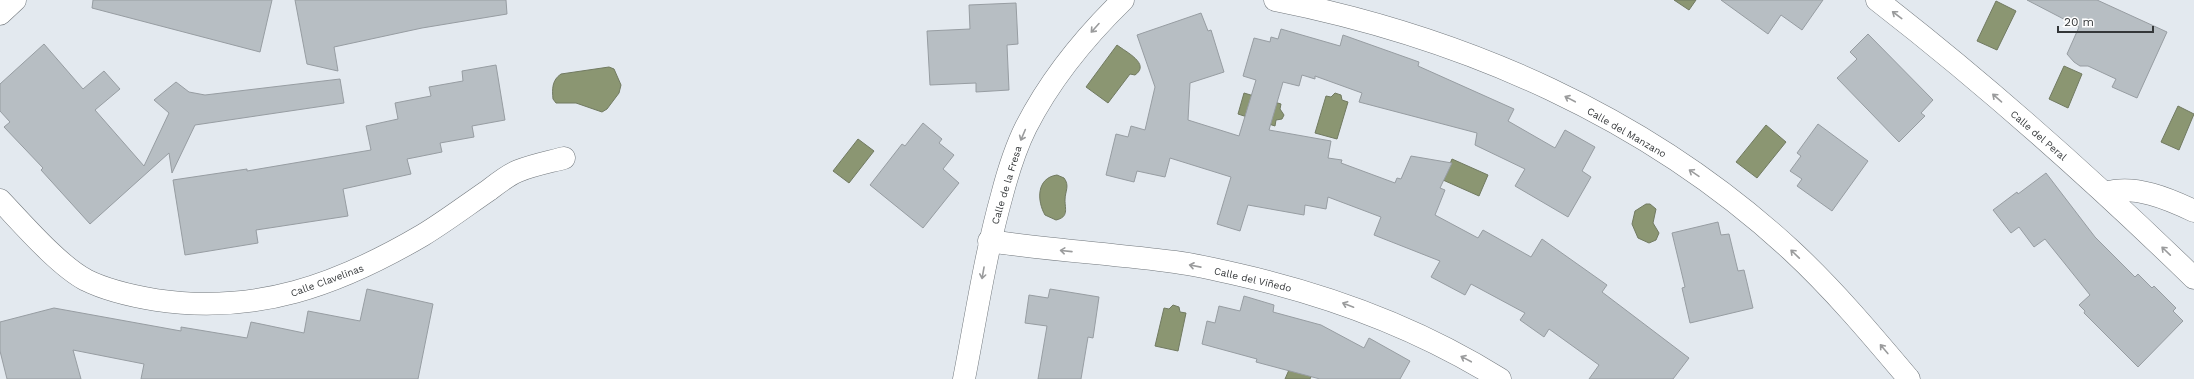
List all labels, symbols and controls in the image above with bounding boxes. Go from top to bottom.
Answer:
scale bar [2058,8,2153,34]
one-way arrow [1891,11,1902,19]
text: 20 m [2064,15,2094,29]
one-way arrow [1091,23,1100,33]
one-way arrow [1991,94,2002,103]
one-way arrow [1564,95,1576,102]
street label: Calle del Manzano [1585,105,1668,160]
street label: Calle del Peral [2008,108,2069,163]
one-way arrow [1018,128,1026,140]
street label: Calle de la Fresa [989,144,1024,226]
one-way arrow [1688,169,1699,177]
one-way arrow [2161,246,2171,256]
one-way arrow [1060,247,1073,255]
one-way arrow [1790,250,1800,259]
one-way arrow [1189,261,1202,269]
street label: Calle Clavelinas [289,262,365,299]
street label: Calle del Viñedo [1213,265,1293,294]
one-way arrow [979,266,987,279]
one-way arrow [1342,301,1354,309]
one-way arrow [1879,344,1888,354]
one-way arrow [1460,355,1472,363]

